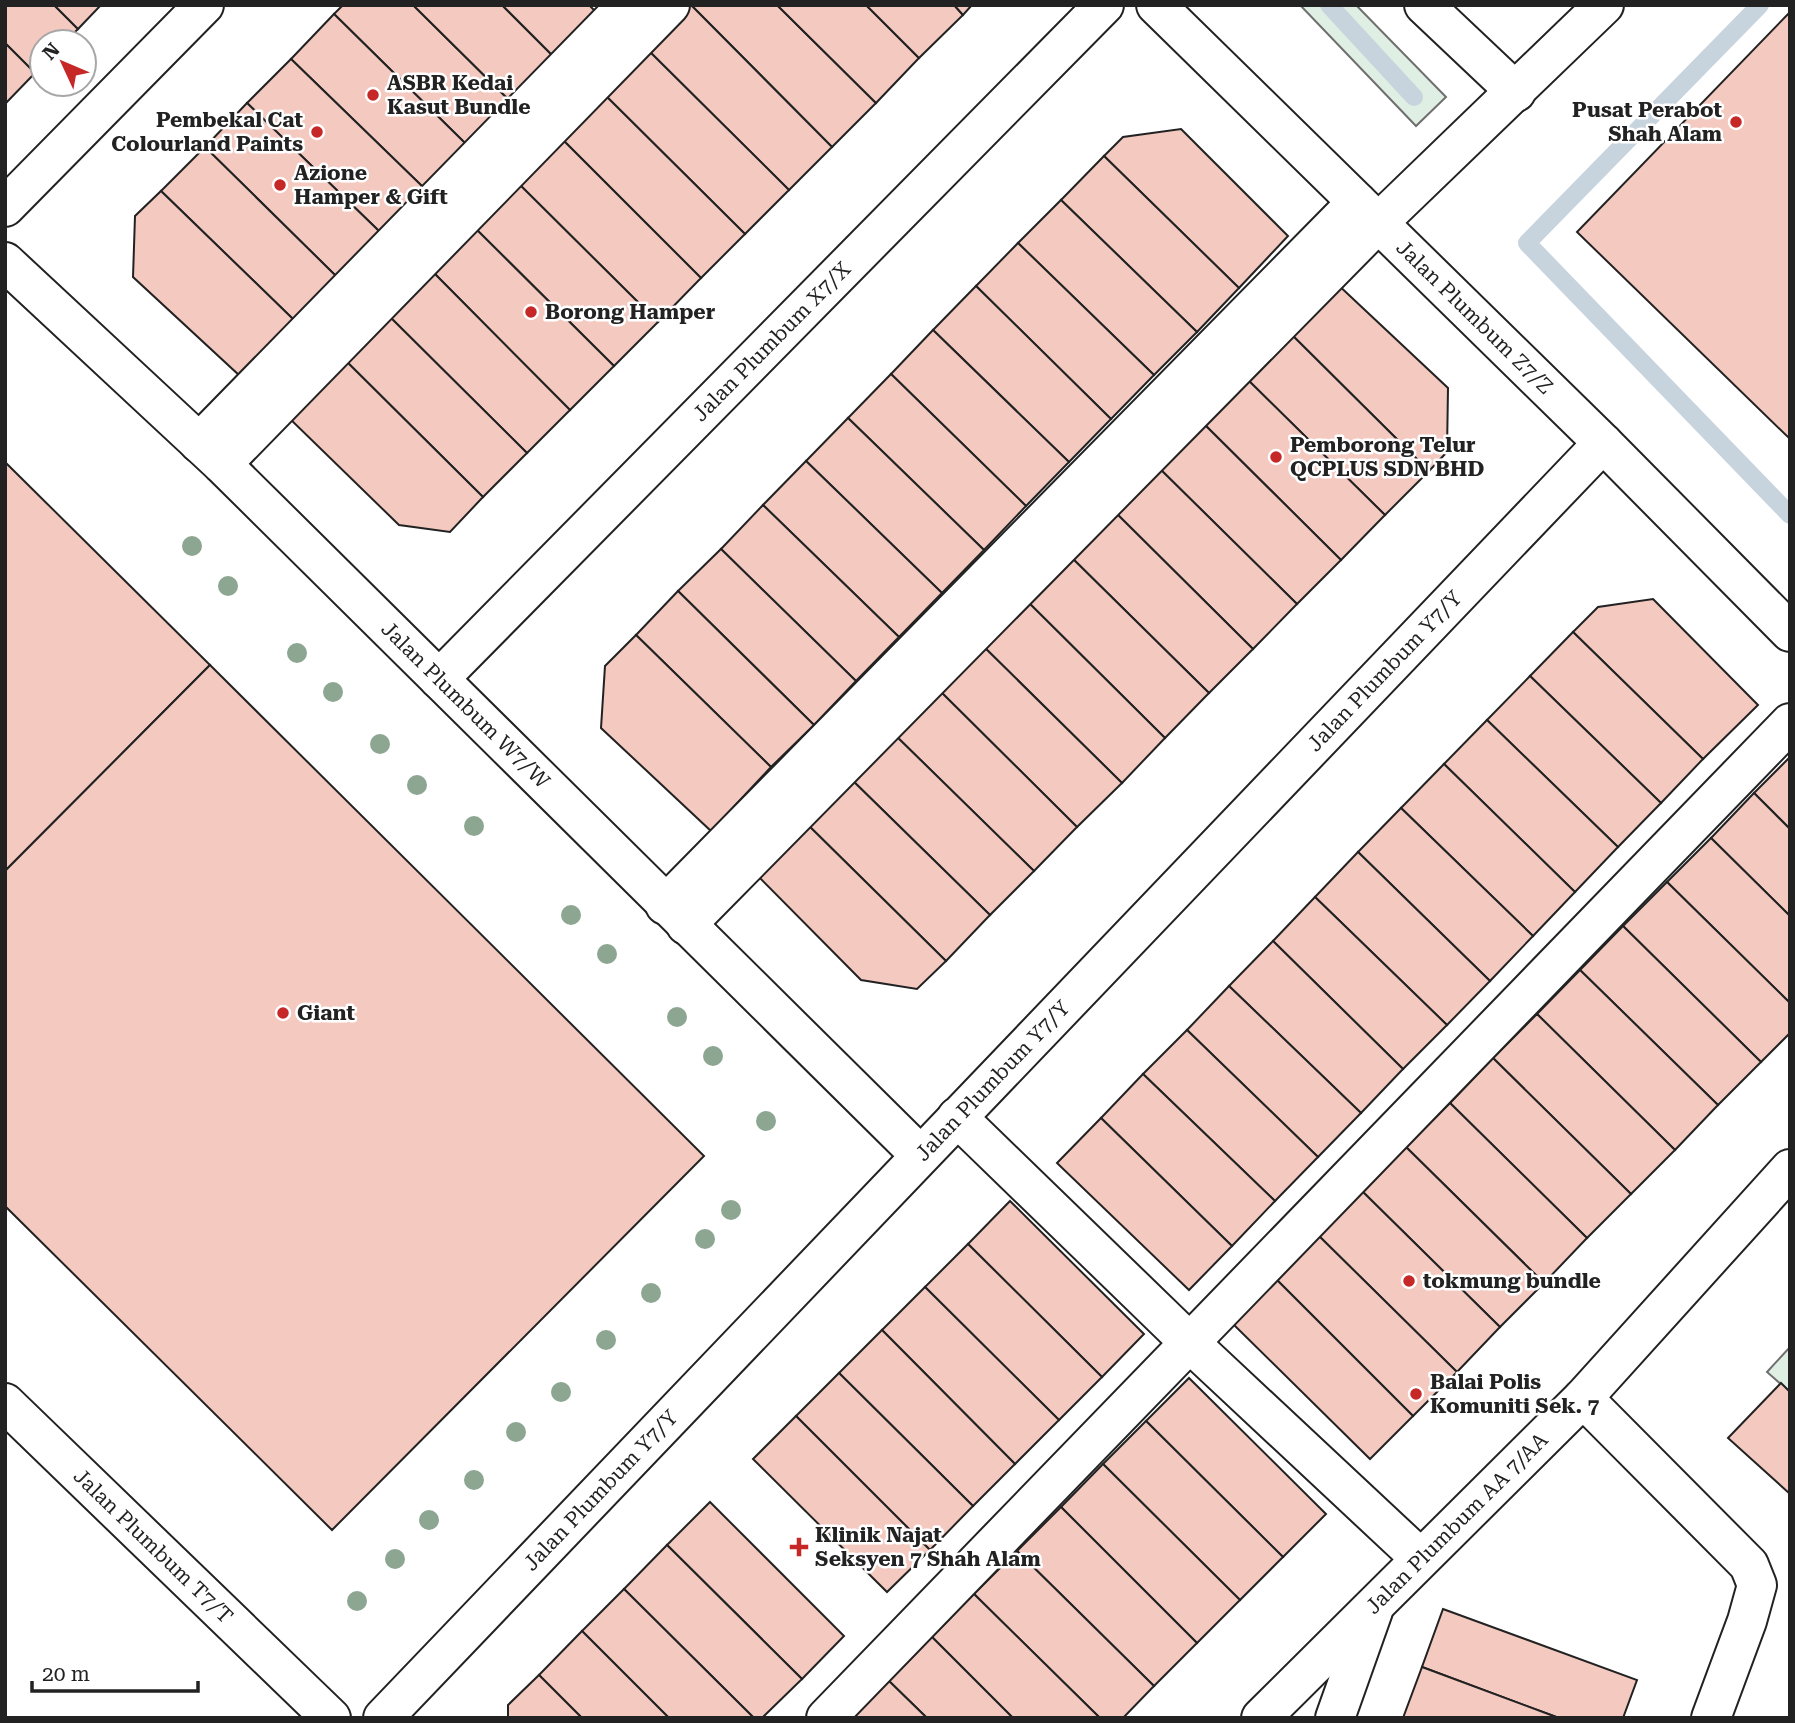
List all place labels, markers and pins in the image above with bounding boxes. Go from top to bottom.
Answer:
place label: ASBR Kedai Kasut Bundle [387,71,531,119]
marker: ASBR Kedai Kasut Bundle [365,87,381,103]
place label: Pusat Perabot Shah Alam [1572,98,1722,146]
place label: Pembekal Cat Colourland Paints [111,108,303,156]
marker: Pusat Perabot Shah Alam [1728,114,1744,130]
marker: Pembekal Cat Colourland Paints [309,124,325,140]
place label: Azione Hamper & Gift [294,161,448,209]
marker: Azione Hamper & Gift [272,177,288,193]
place label: Borong Hamper [545,300,716,324]
marker: Borong Hamper [523,304,539,320]
place label: Pemborong Telur QCPLUS SDN BHD [1290,433,1484,481]
marker: Pemborong Telur QCPLUS SDN BHD [1268,449,1284,465]
place label: Giant [297,1001,356,1025]
marker: Giant [275,1005,291,1021]
place label: tokmung bundle [1423,1269,1601,1293]
marker: tokmung bundle [1401,1273,1417,1289]
place label: Balai Polis Komuniti Sek. 7 [1430,1370,1600,1418]
marker: Balai Polis Komuniti Sek. 7 [1408,1386,1424,1402]
place label: Klinik Najat Seksyen 7 Shah Alam [815,1523,1041,1571]
marker: Klinik Najat Seksyen 7 Shah Alam [789,1537,809,1557]

